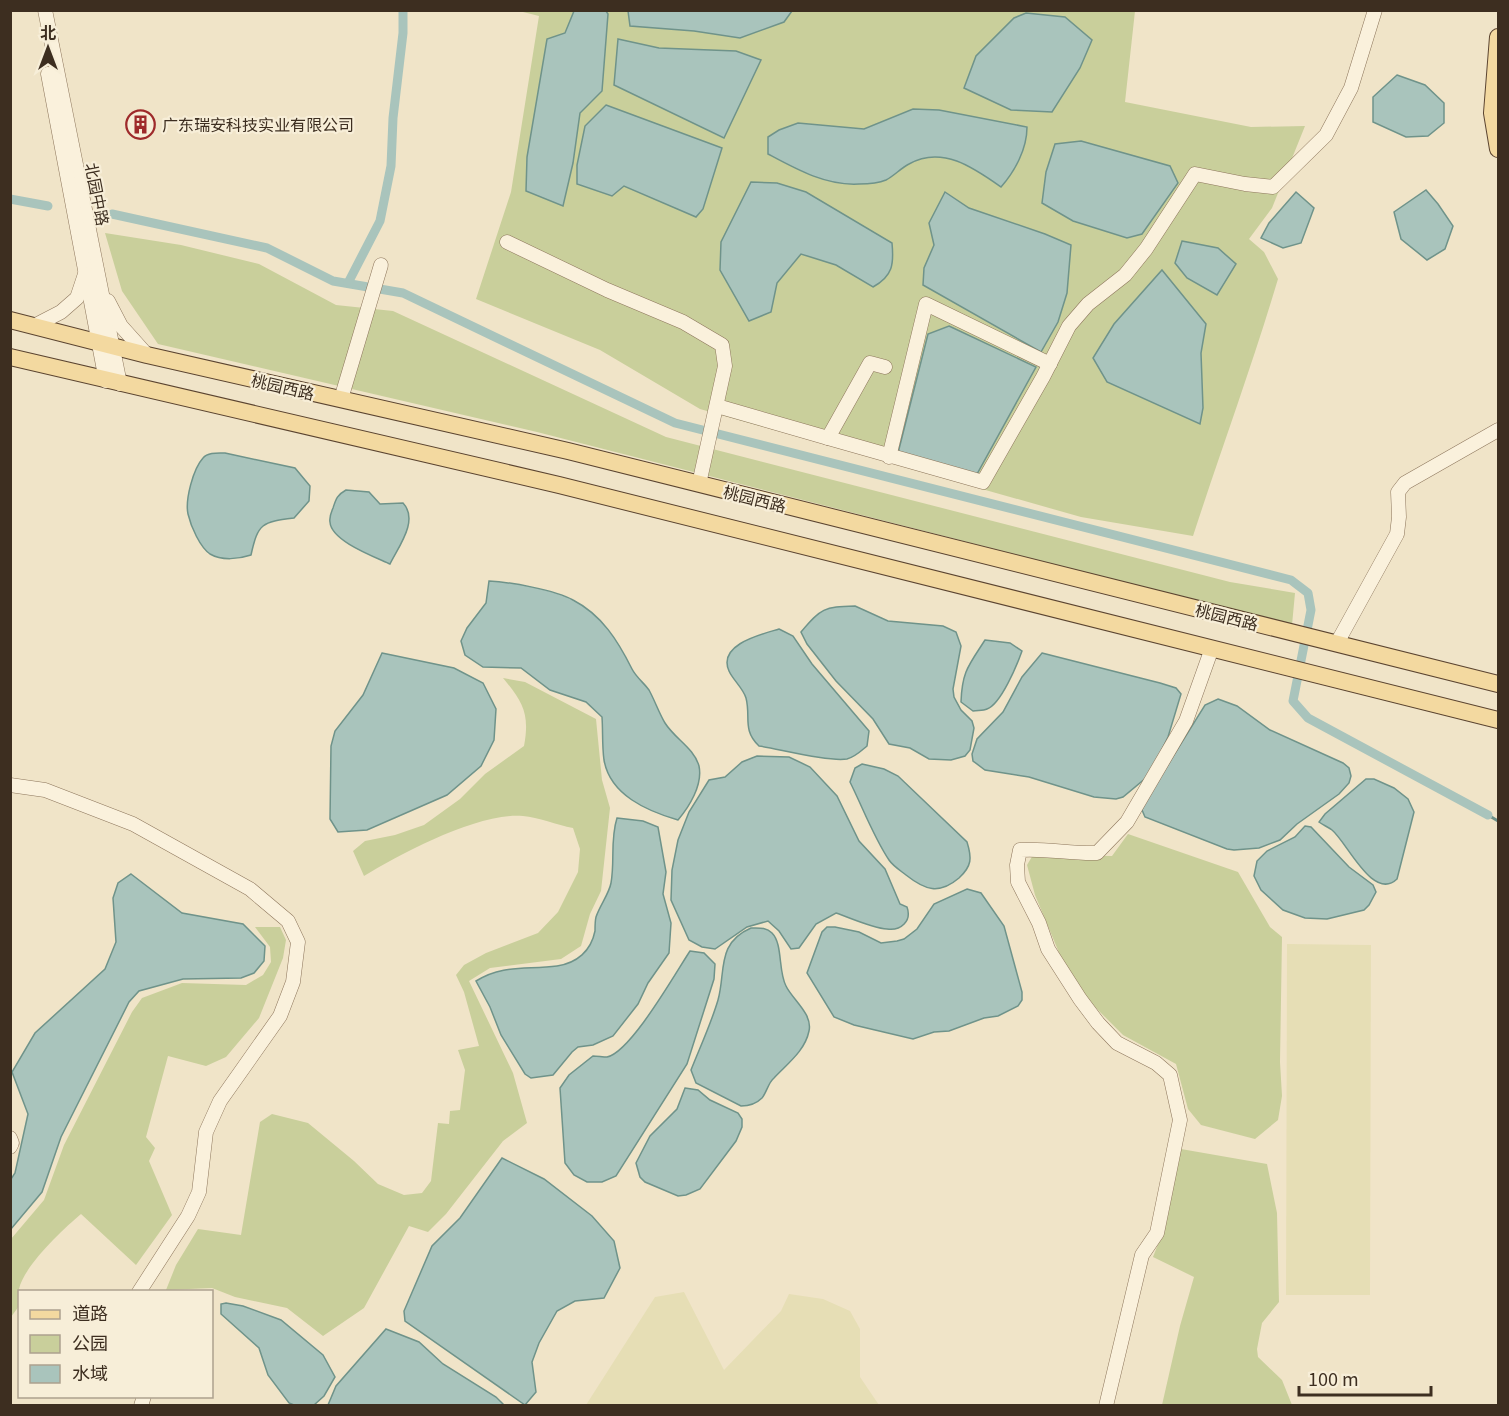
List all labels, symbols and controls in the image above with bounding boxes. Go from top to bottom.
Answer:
north arrow [18,18,78,78]
text: 北 [40,20,56,44]
building icon: 广东瑞安科技实业有限公司 [125,108,157,140]
place label: 广东瑞安科技实业有限公司 [162,112,354,136]
street label: 北园中路 [80,160,116,228]
street label: 桃园西路 [249,367,317,405]
street label: 桃园西路 [721,479,789,517]
street label: 桃园西路 [1193,597,1261,635]
legend [18,1290,213,1398]
text: 道路 [72,1299,108,1325]
text: 公园 [72,1329,108,1355]
text: 水域 [72,1359,108,1385]
scale bar [1299,1359,1431,1397]
text: 100 m [1308,1365,1359,1391]

